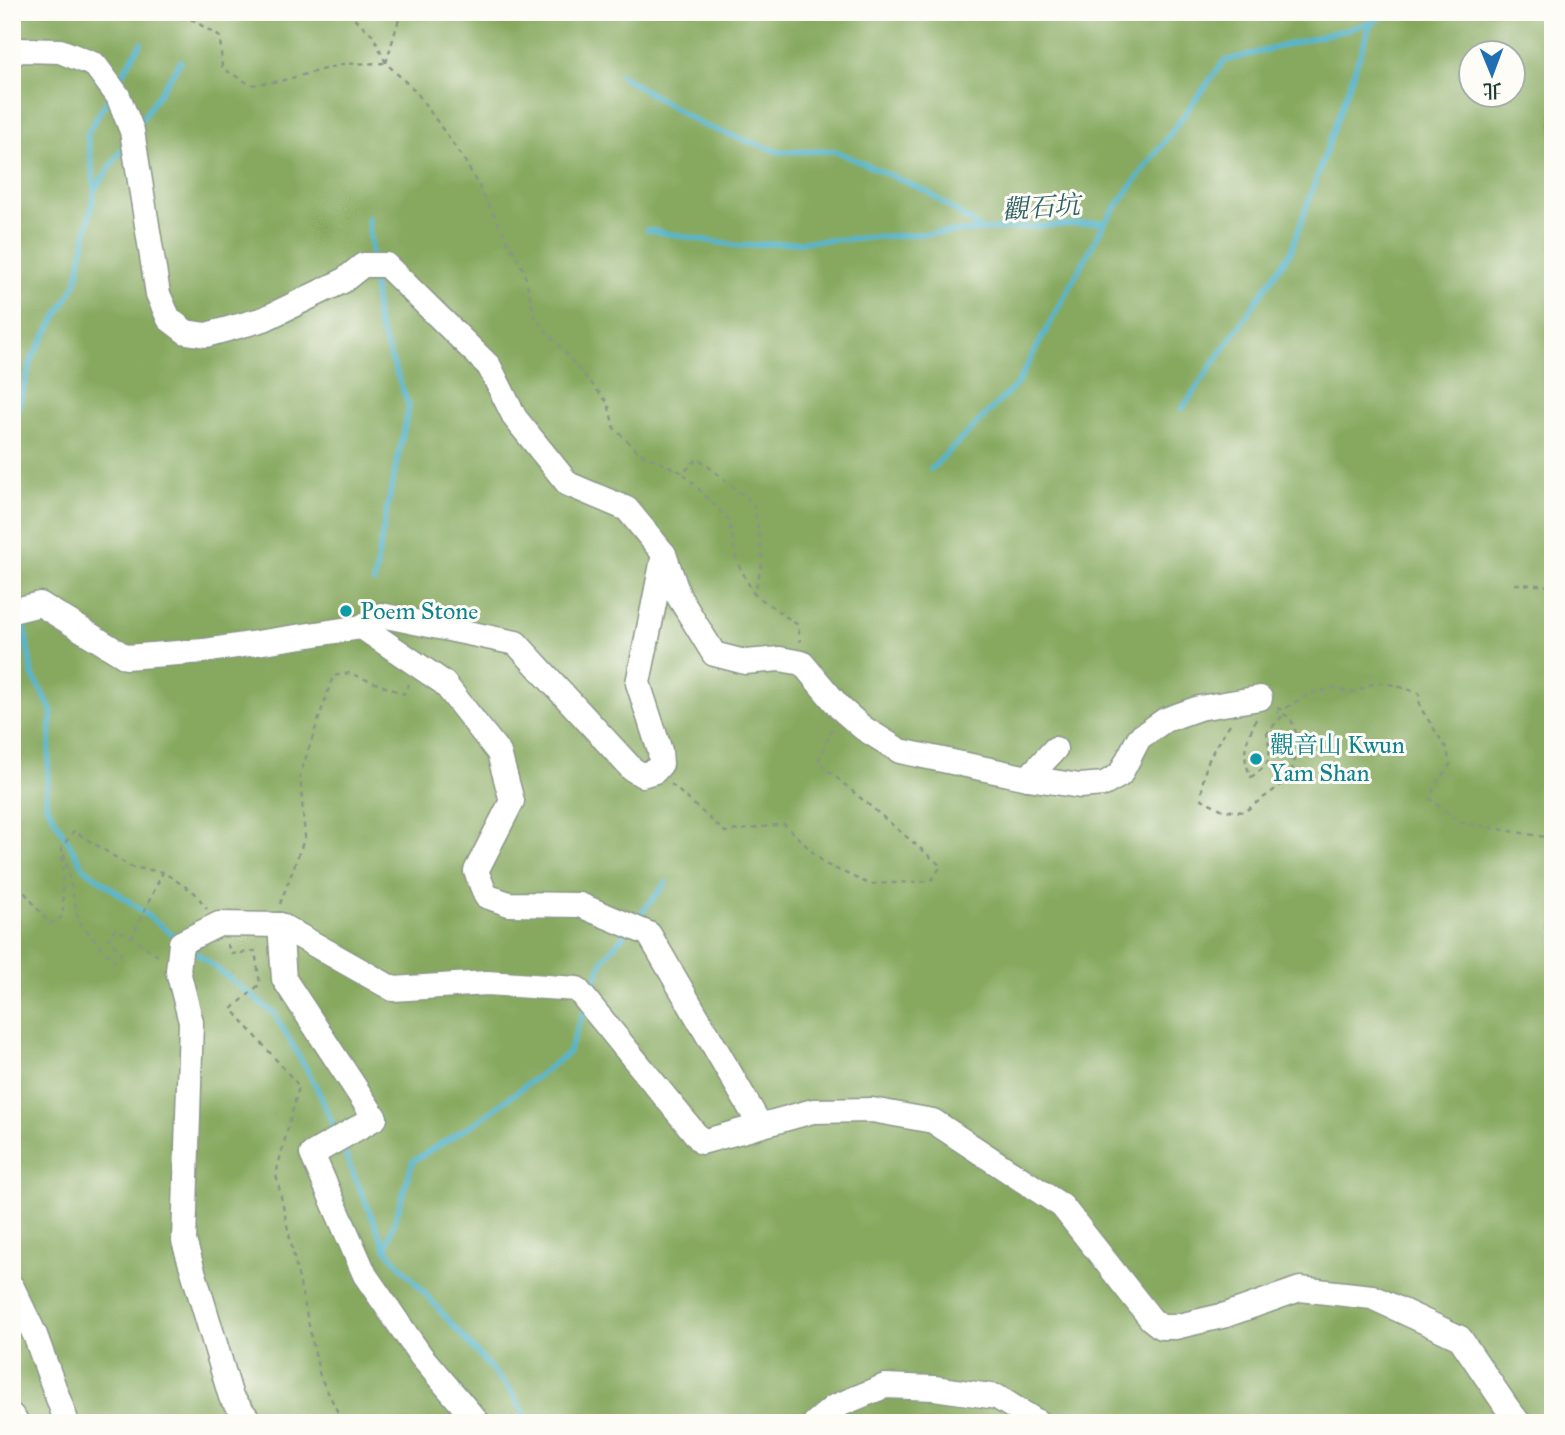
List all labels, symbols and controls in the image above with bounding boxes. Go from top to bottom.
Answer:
north arrow [1456,38,1526,108]
text: 北 [1483,79,1502,102]
water label: 觀石坑 [1001,188,1085,226]
place label: Poem Stone [360,596,478,626]
marker: Poem Stone [338,603,354,619]
place label: 觀音山 Kwun Yam Shan [1270,730,1405,788]
marker: 觀音山 Kwun Yam Shan [1248,751,1264,767]

